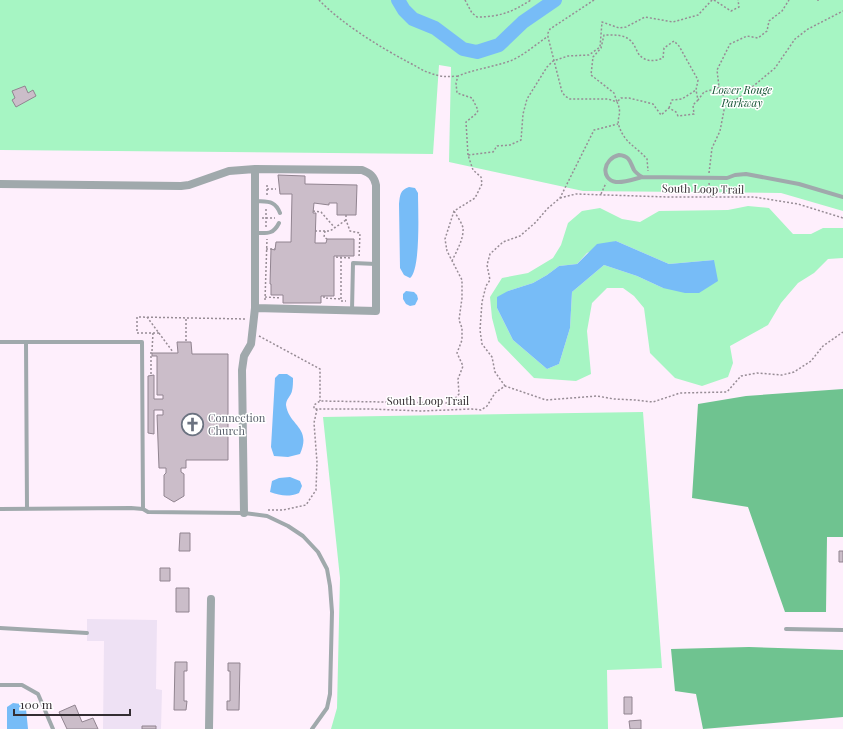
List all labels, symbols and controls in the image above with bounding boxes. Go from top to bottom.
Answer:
park label: Lower Rouge Parkway [711,82,772,110]
street label: South Loop Trail [662,180,744,197]
street label: South Loop Trail [387,393,469,408]
place label: Connection Church [208,410,266,438]
church icon: Connection Church [180,411,206,437]
scale bar [14,691,130,717]
text: 100 m [20,696,53,712]

